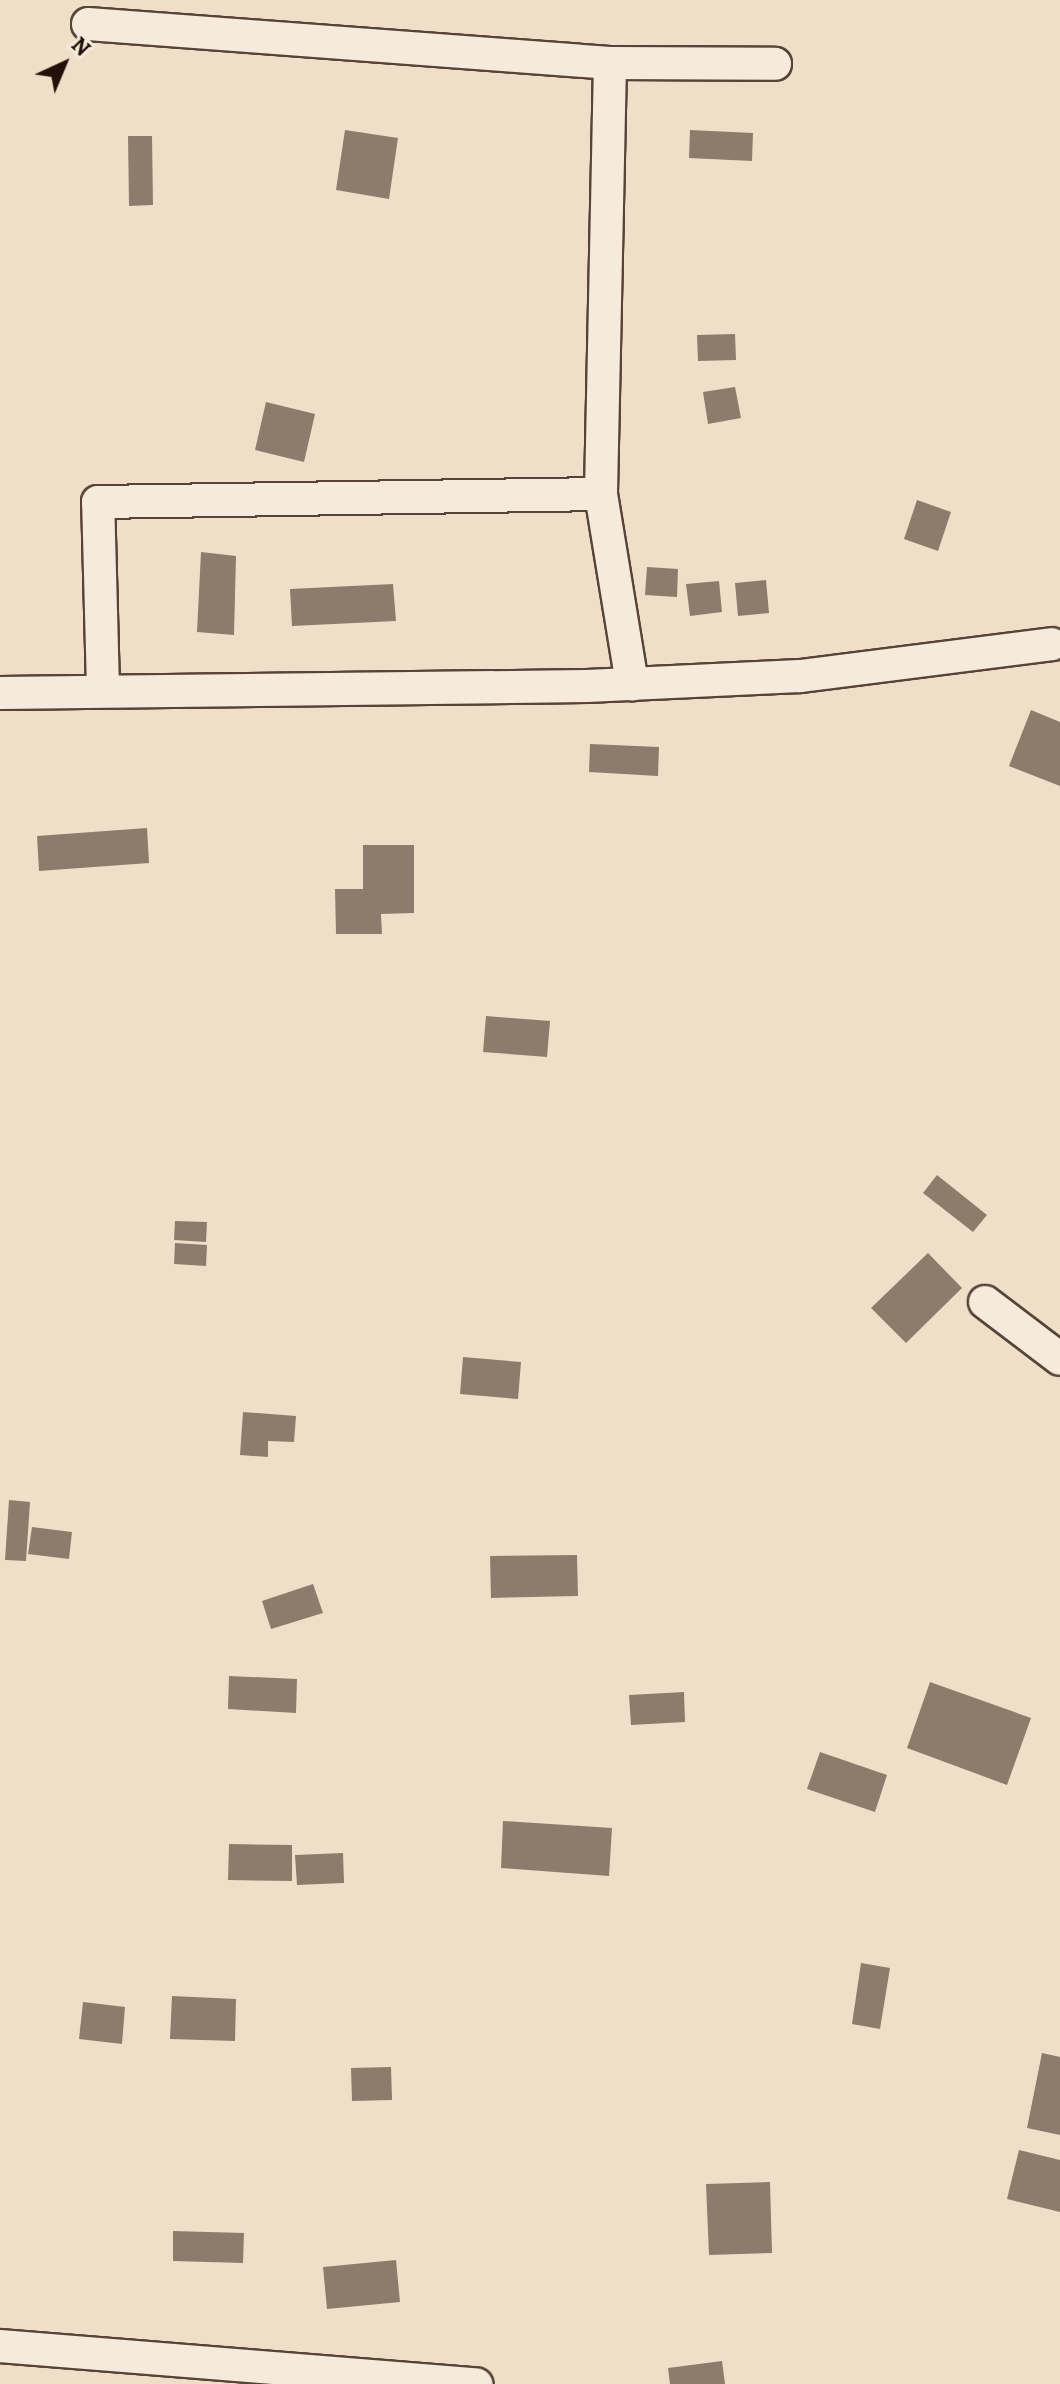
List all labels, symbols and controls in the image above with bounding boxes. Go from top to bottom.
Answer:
north arrow [24,24,104,104]
text: N [64,30,97,63]

